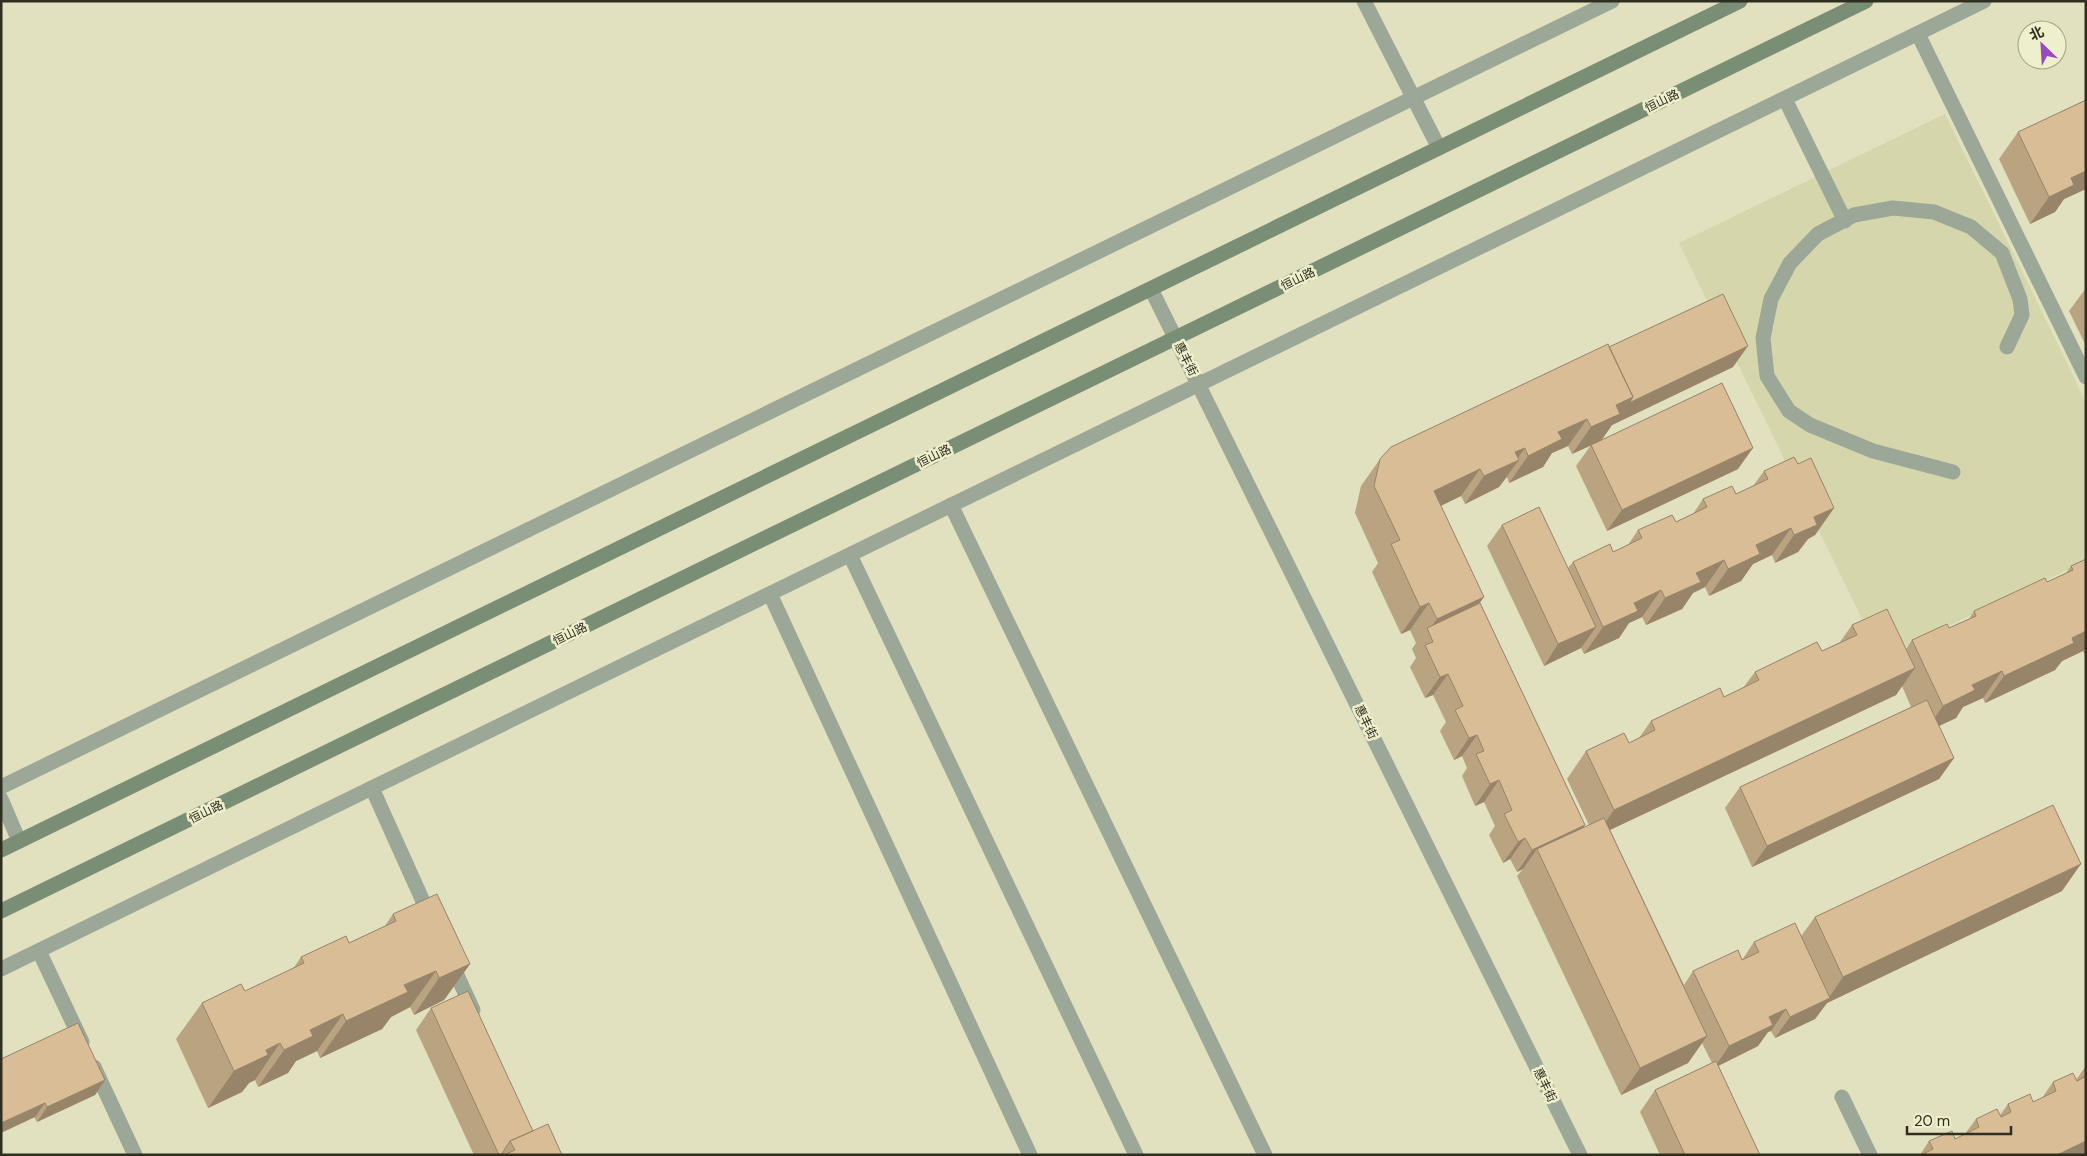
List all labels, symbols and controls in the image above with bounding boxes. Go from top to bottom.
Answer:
north arrow [2017,20,2067,70]
text: 北 [2026,22,2047,44]
street label: 恒山路 [1642,86,1682,116]
street label: 恒山路 [1278,264,1318,294]
street label: 惠丰街 [1171,339,1201,379]
street label: 恒山路 [914,441,954,471]
street label: 恒山路 [550,619,590,649]
street label: 惠丰街 [1351,702,1381,742]
street label: 恒山路 [186,797,226,827]
street label: 惠丰街 [1530,1065,1560,1105]
scale bar [1907,1104,2011,1136]
text: 20 m [1914,1111,1950,1131]

